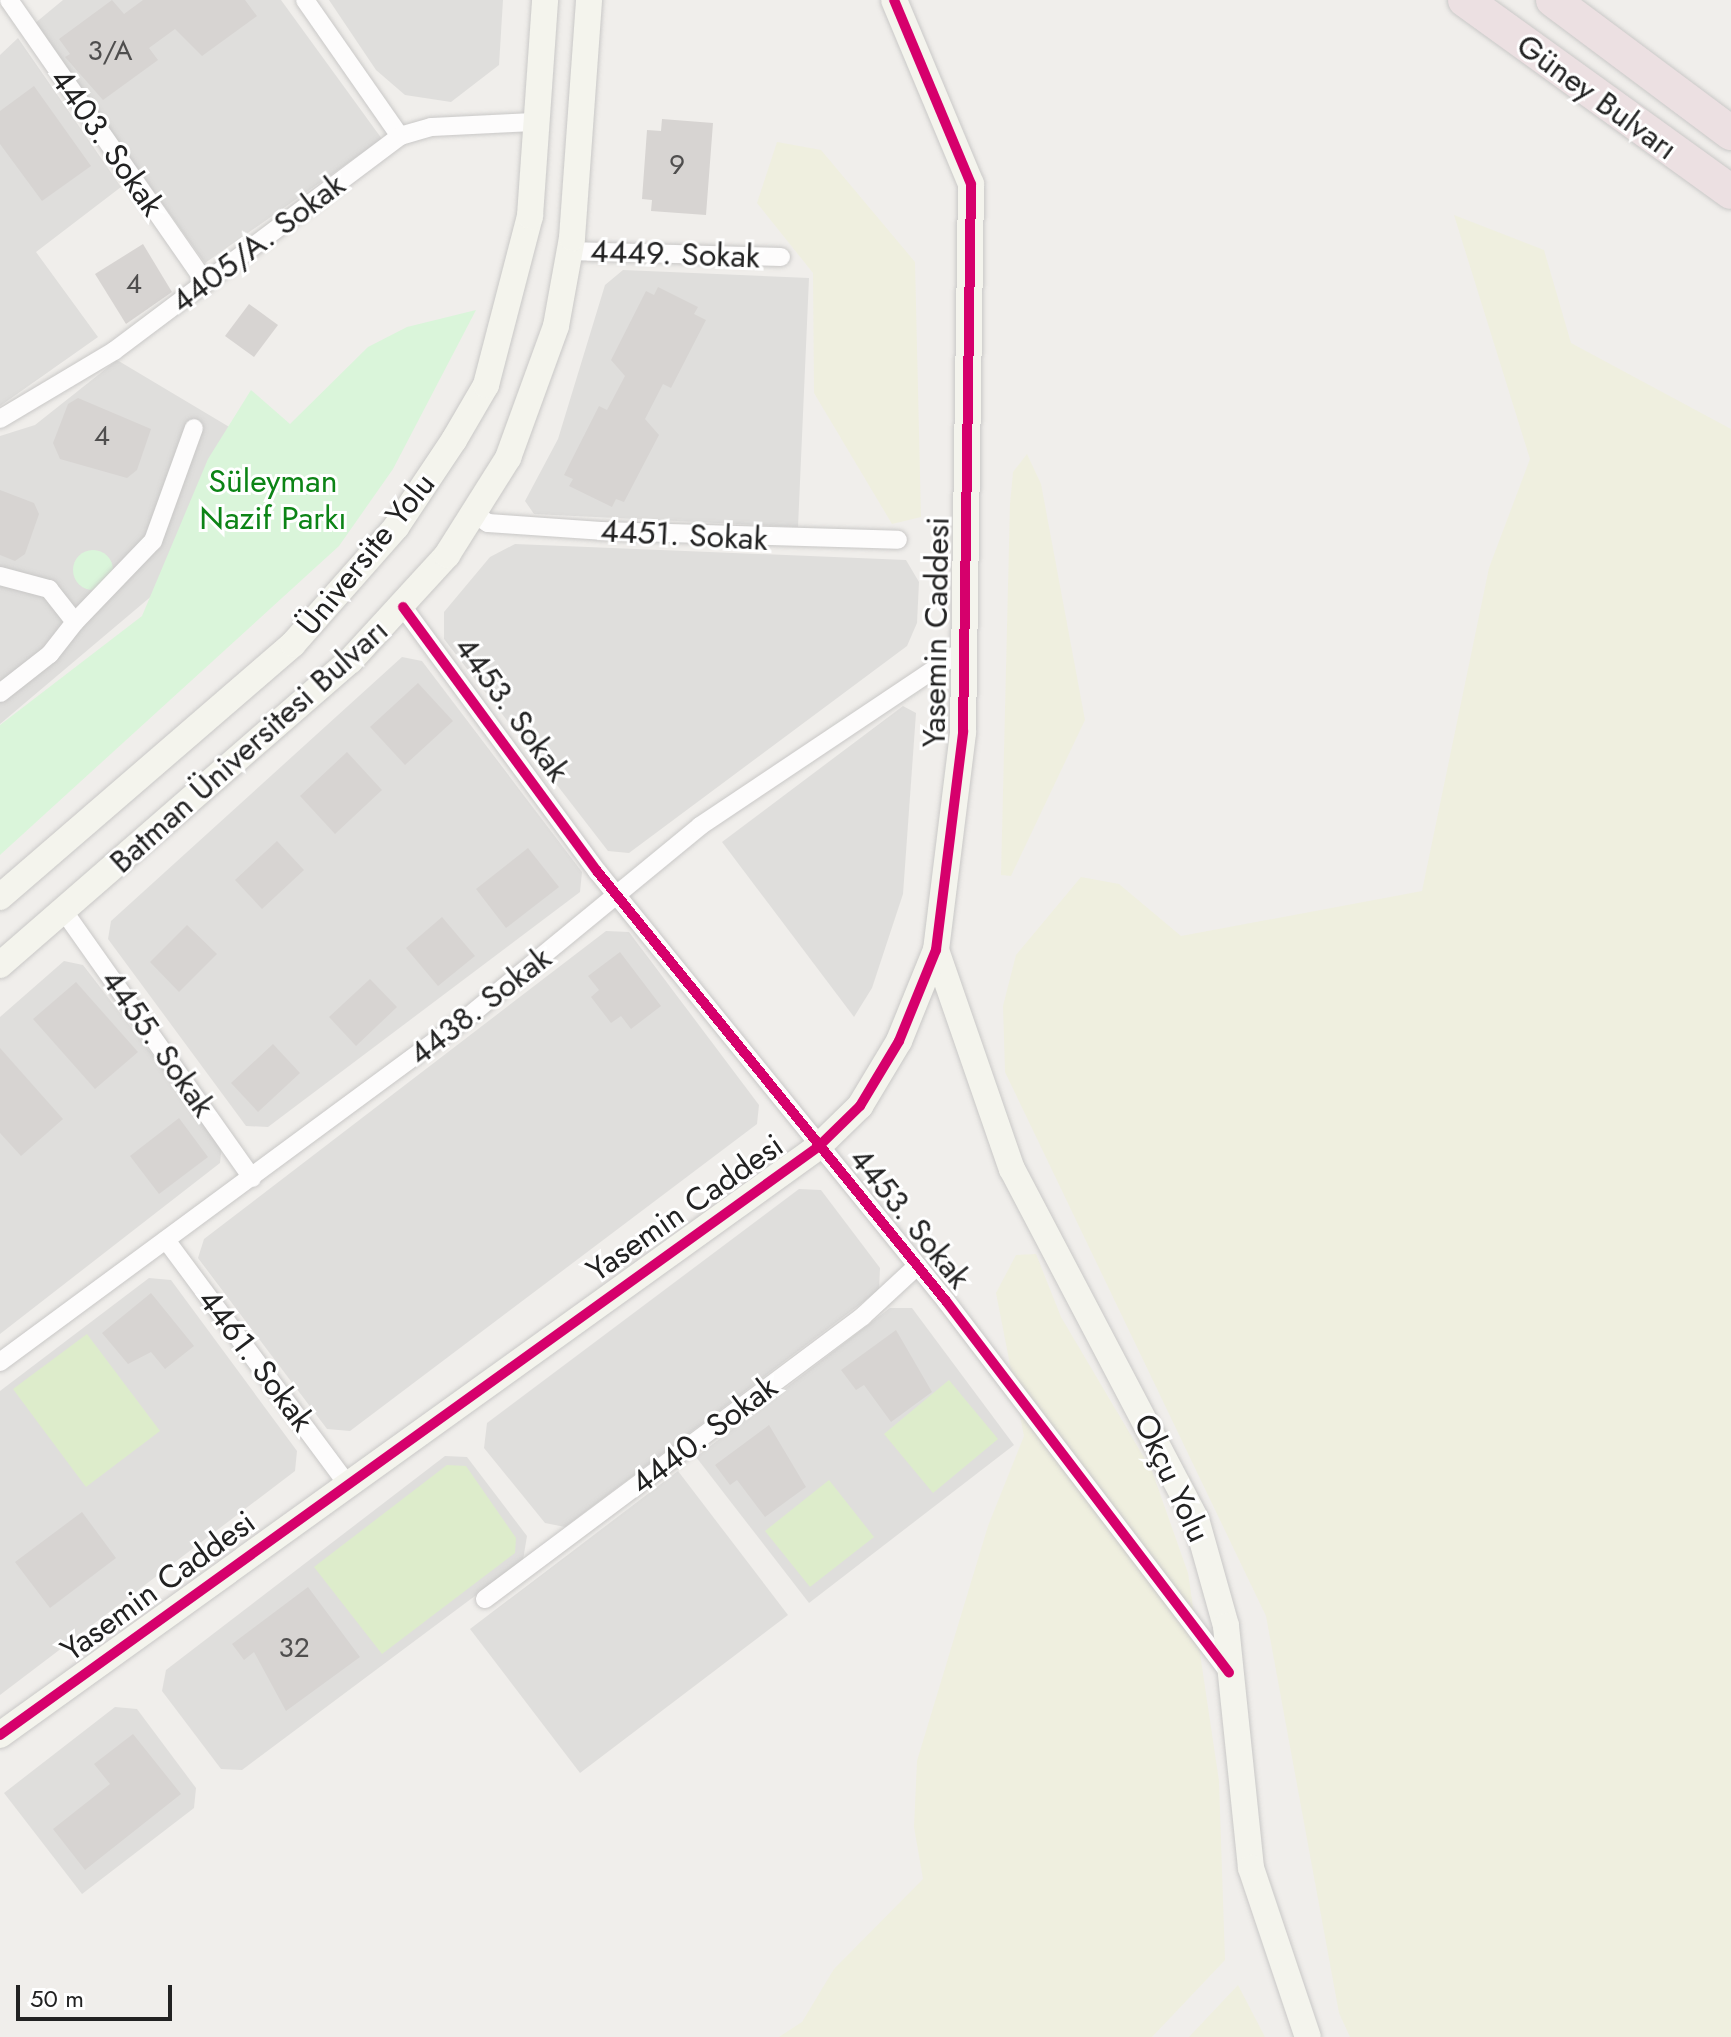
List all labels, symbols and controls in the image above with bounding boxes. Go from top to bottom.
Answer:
street label: Güney Bulvarı [1509,26,1685,168]
house number: 3/A [88,34,132,68]
street label: 4403. Sokak [42,61,172,223]
house number: 9 [669,148,685,182]
street label: 4405/A. Sokak [164,165,352,321]
street label: 4449. Sokak [589,232,761,276]
house number: 4 [126,267,142,301]
house number: 4 [94,419,110,453]
park label: Süleyman Nazif Parkı [199,463,347,538]
street label: Üniversite Yolu [289,465,443,643]
street label: 4451. Sokak [599,511,769,559]
street label: Yasemin Caddesi [915,516,957,748]
street label: Batman Üniversitesi Bulvarı [102,611,396,881]
street label: 4453. Sokak [446,629,578,789]
street label: 4438. Sokak [401,939,559,1073]
street label: 4455. Sokak [93,962,223,1124]
street label: Yasemin Caddesi [580,1126,790,1290]
street label: 4453. Sokak [842,1140,978,1296]
street label: 4461. Sokak [190,1281,322,1439]
street label: 4440. Sokak [623,1368,785,1502]
street label: Okçu Yolu [1126,1408,1218,1548]
street label: Yasemin Caddesi [53,1503,263,1669]
house number: 32 [278,1631,310,1665]
scale bar [20,1969,176,2019]
text: 50 m [30,1981,84,2016]

